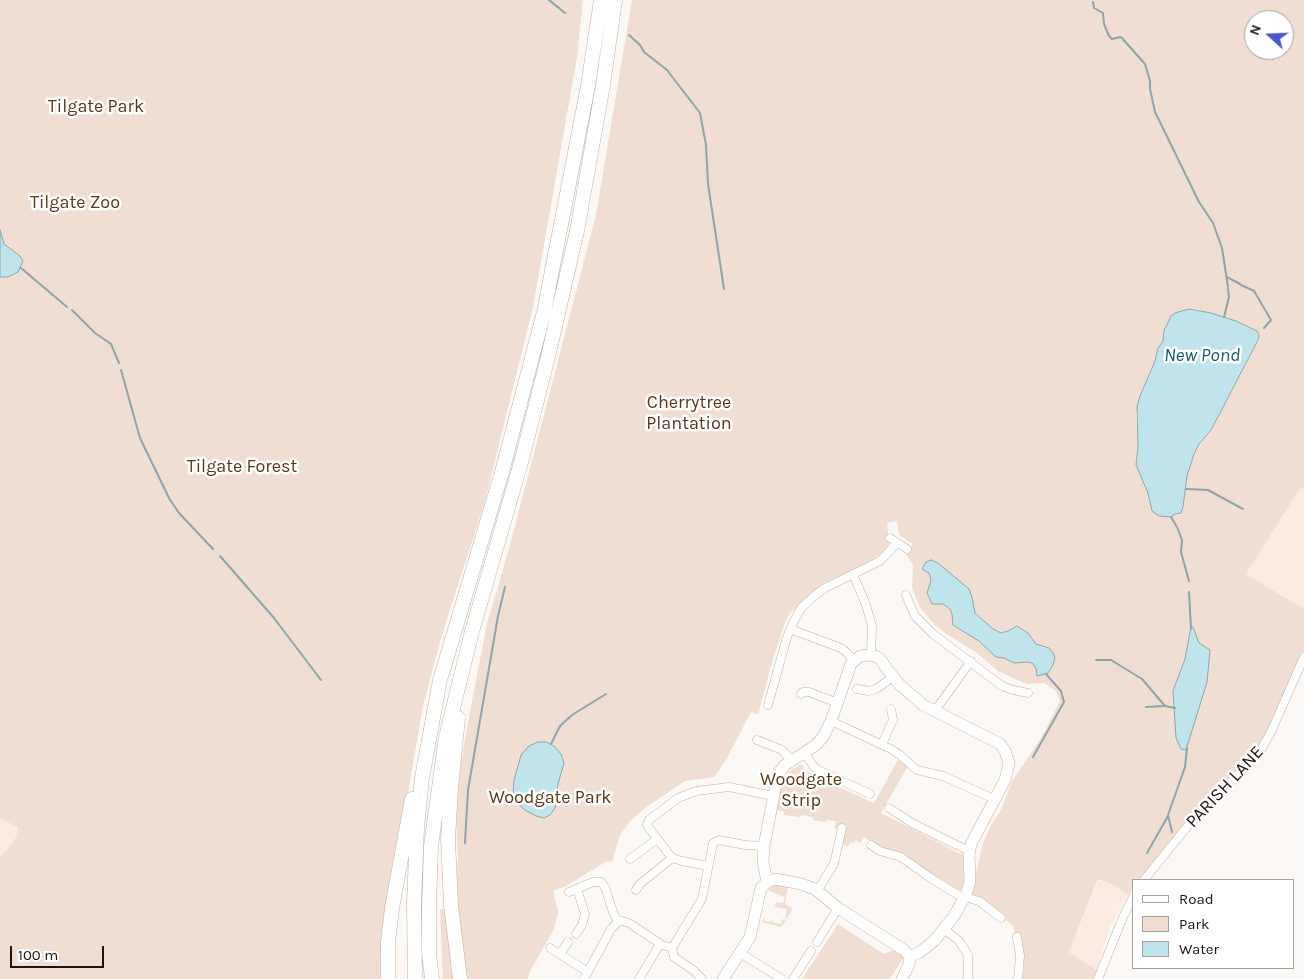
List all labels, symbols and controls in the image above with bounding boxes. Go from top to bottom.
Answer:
north arrow [1244,10,1294,60]
text: N [1246,22,1265,38]
park label: Tilgate Park [48,96,144,118]
park label: Tilgate Zoo [30,192,120,214]
water label: New Pond [1164,345,1240,367]
park label: Cherrytree Plantation [646,392,732,434]
park label: Tilgate Forest [187,456,297,478]
street label: PARISH LANE [1182,742,1268,832]
park label: Woodgate Strip [760,769,842,812]
park label: Woodgate Park [489,787,611,809]
legend [1132,879,1294,969]
text: Road [1179,890,1214,908]
text: Park [1179,915,1209,933]
scale bar [12,936,106,968]
text: Water [1179,940,1219,958]
text: 100 m [18,946,58,964]

